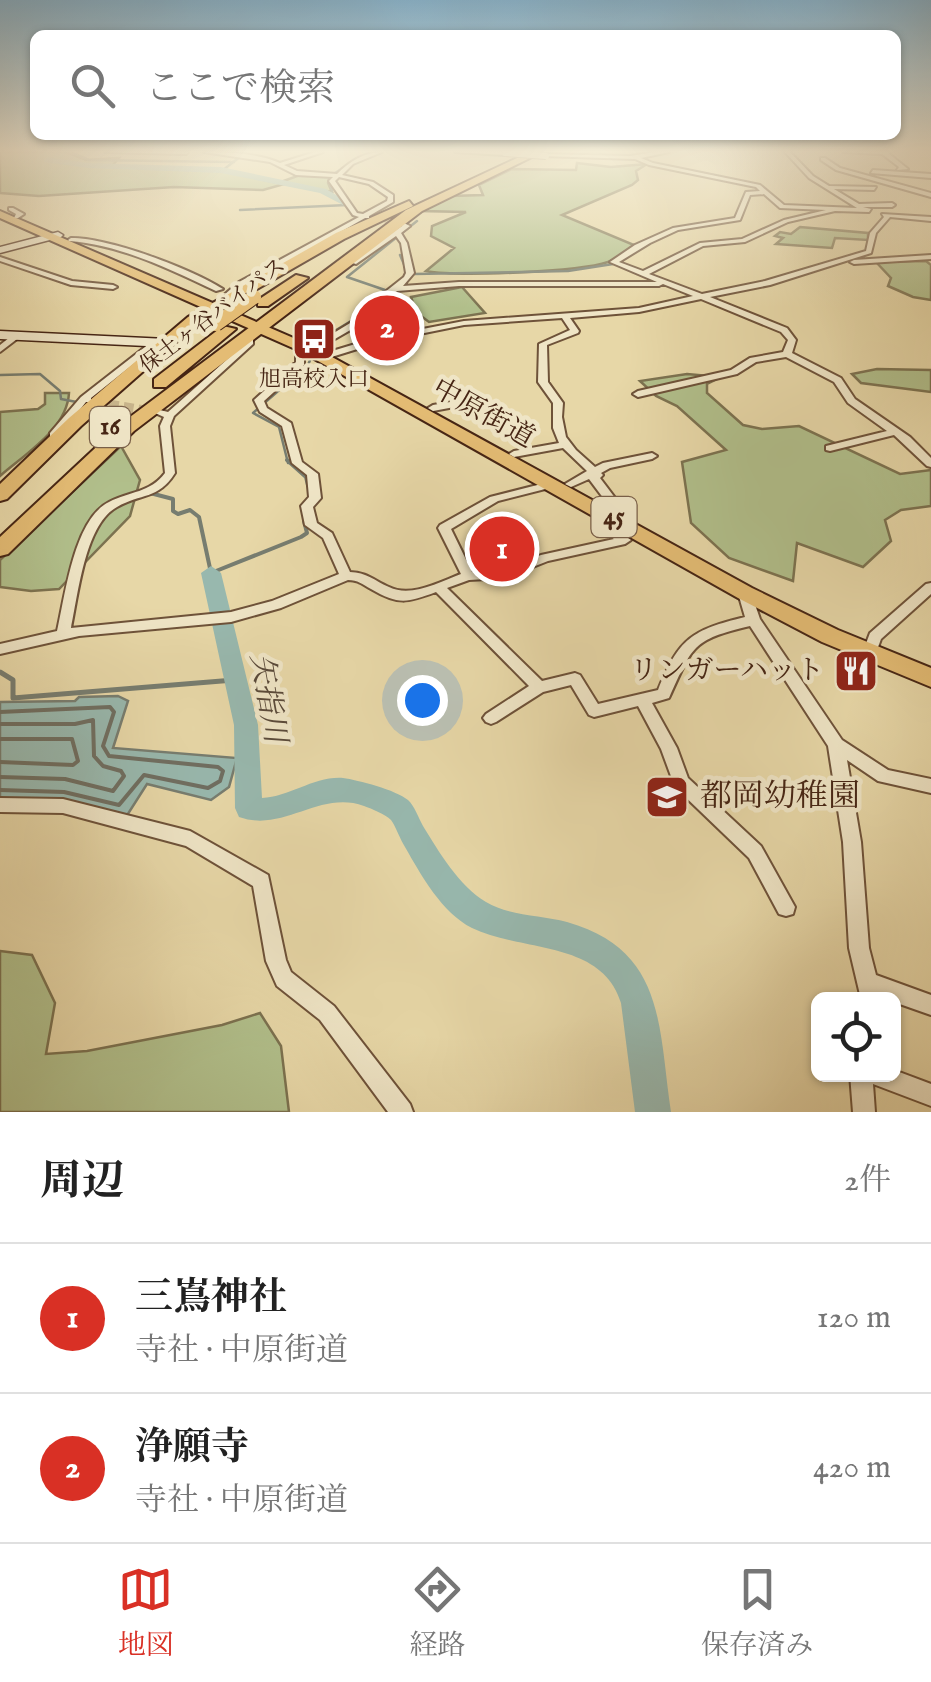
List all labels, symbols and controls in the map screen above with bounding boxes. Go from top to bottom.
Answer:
search box [30,30,901,140]
icon: search [65,58,120,113]
text: ここで検索 [145,66,335,114]
street label: 保土ヶ谷バイパス [134,252,292,380]
pin: 2 [354,290,420,366]
bus stop icon: 旭高校入口 [291,316,337,362]
place label: 旭高校入口 [259,366,369,394]
street label: 中原街道 [426,372,540,456]
road number: 16 [90,407,130,447]
road number: 45 [592,497,636,537]
pin: 1 [470,512,534,586]
restaurant icon: リンガーハット [833,648,879,694]
water label: 矢指川 [240,650,294,749]
place label: リンガーハット [629,654,824,689]
your location [397,675,448,726]
school or university icon: 都岡幼稚園 [644,774,690,820]
place label: 都岡幼稚園 [700,777,860,818]
map controls [811,992,901,1082]
button: locate [811,992,901,1082]
text: 周辺 [40,1156,124,1209]
text: 2件 [844,1161,891,1202]
text: 三嶌神社 [135,1275,287,1323]
text: 1 [67,1298,78,1339]
text: 120 m [817,1298,891,1339]
text: 寺社 · 中原街道 [135,1331,348,1372]
text: 浄願寺 [135,1425,249,1473]
text: 2 [65,1448,80,1489]
text: 420 m [813,1448,891,1489]
text: 寺社 · 中原街道 [135,1481,348,1522]
tab: 地図 [118,1562,174,1664]
tab: 経路 [409,1562,465,1664]
tab: 保存済み [701,1562,813,1664]

